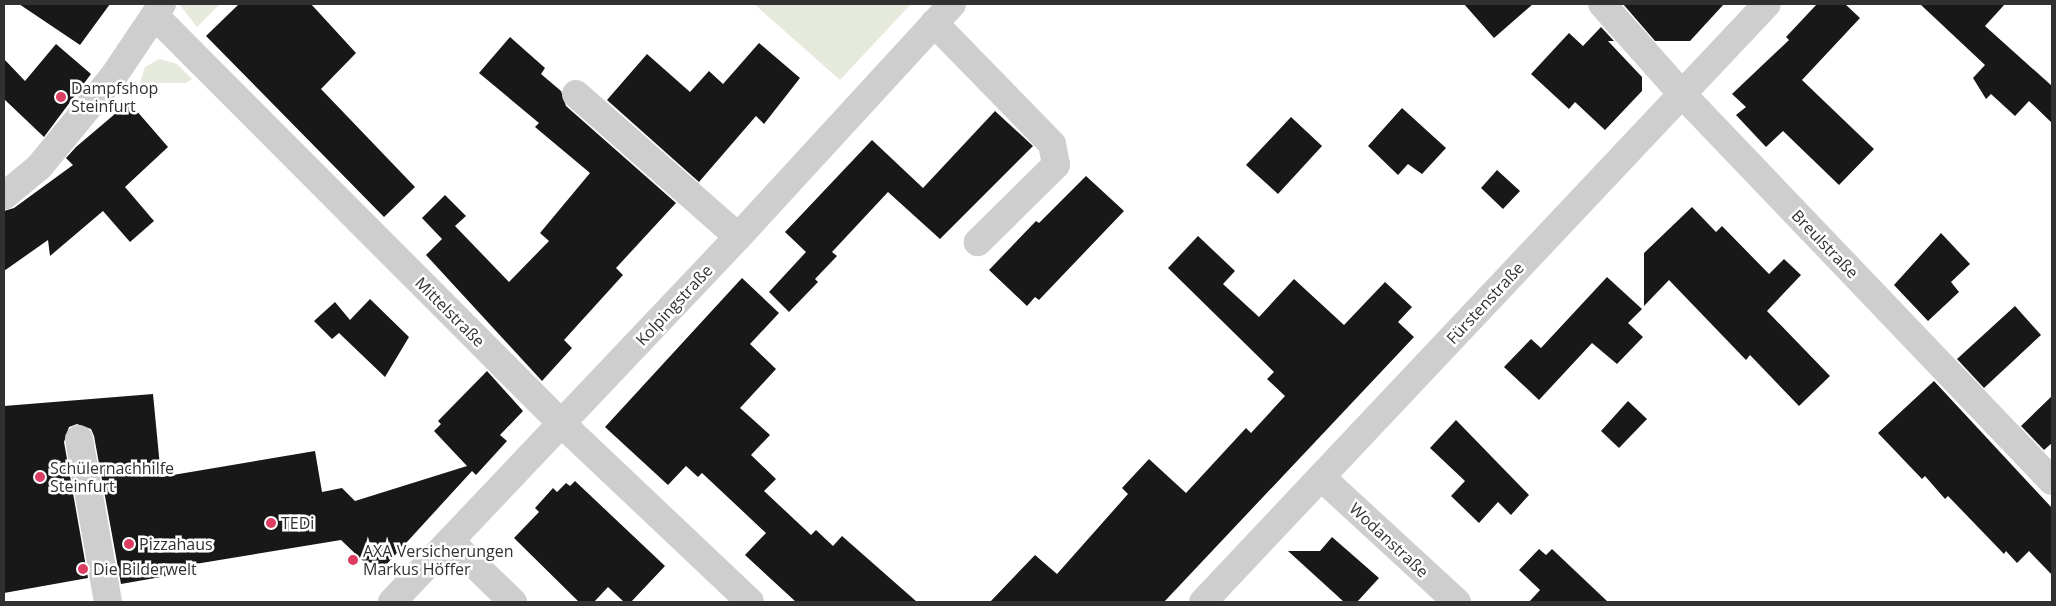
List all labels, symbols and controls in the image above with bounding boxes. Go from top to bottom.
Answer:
place label: Dampfshop Steinfurt [71,78,158,116]
marker: Dampfshop Steinfurt [55,91,67,103]
street label: Breulstraße [1788,206,1862,282]
street label: Fürstenstraße [1442,258,1528,348]
street label: Kolpingstraße [632,261,716,349]
street label: Mittelstraße [411,273,489,351]
place label: Schülernachhilfe Steinfurt [50,458,174,496]
marker: Schülernachhilfe Steinfurt [34,471,46,483]
street label: Wodanstraße [1346,499,1432,581]
place label: TEDi [281,513,314,533]
marker: TEDi [265,517,277,529]
place label: Pizzahaus [139,534,213,554]
marker: Pizzahaus [123,538,135,550]
place label: AXA Versicherungen Markus Höffer [363,541,513,579]
marker: AXA Versicherungen Markus Höffer [347,554,359,566]
place label: Die Bilderwelt [93,559,197,579]
marker: Die Bilderwelt [77,563,89,575]

